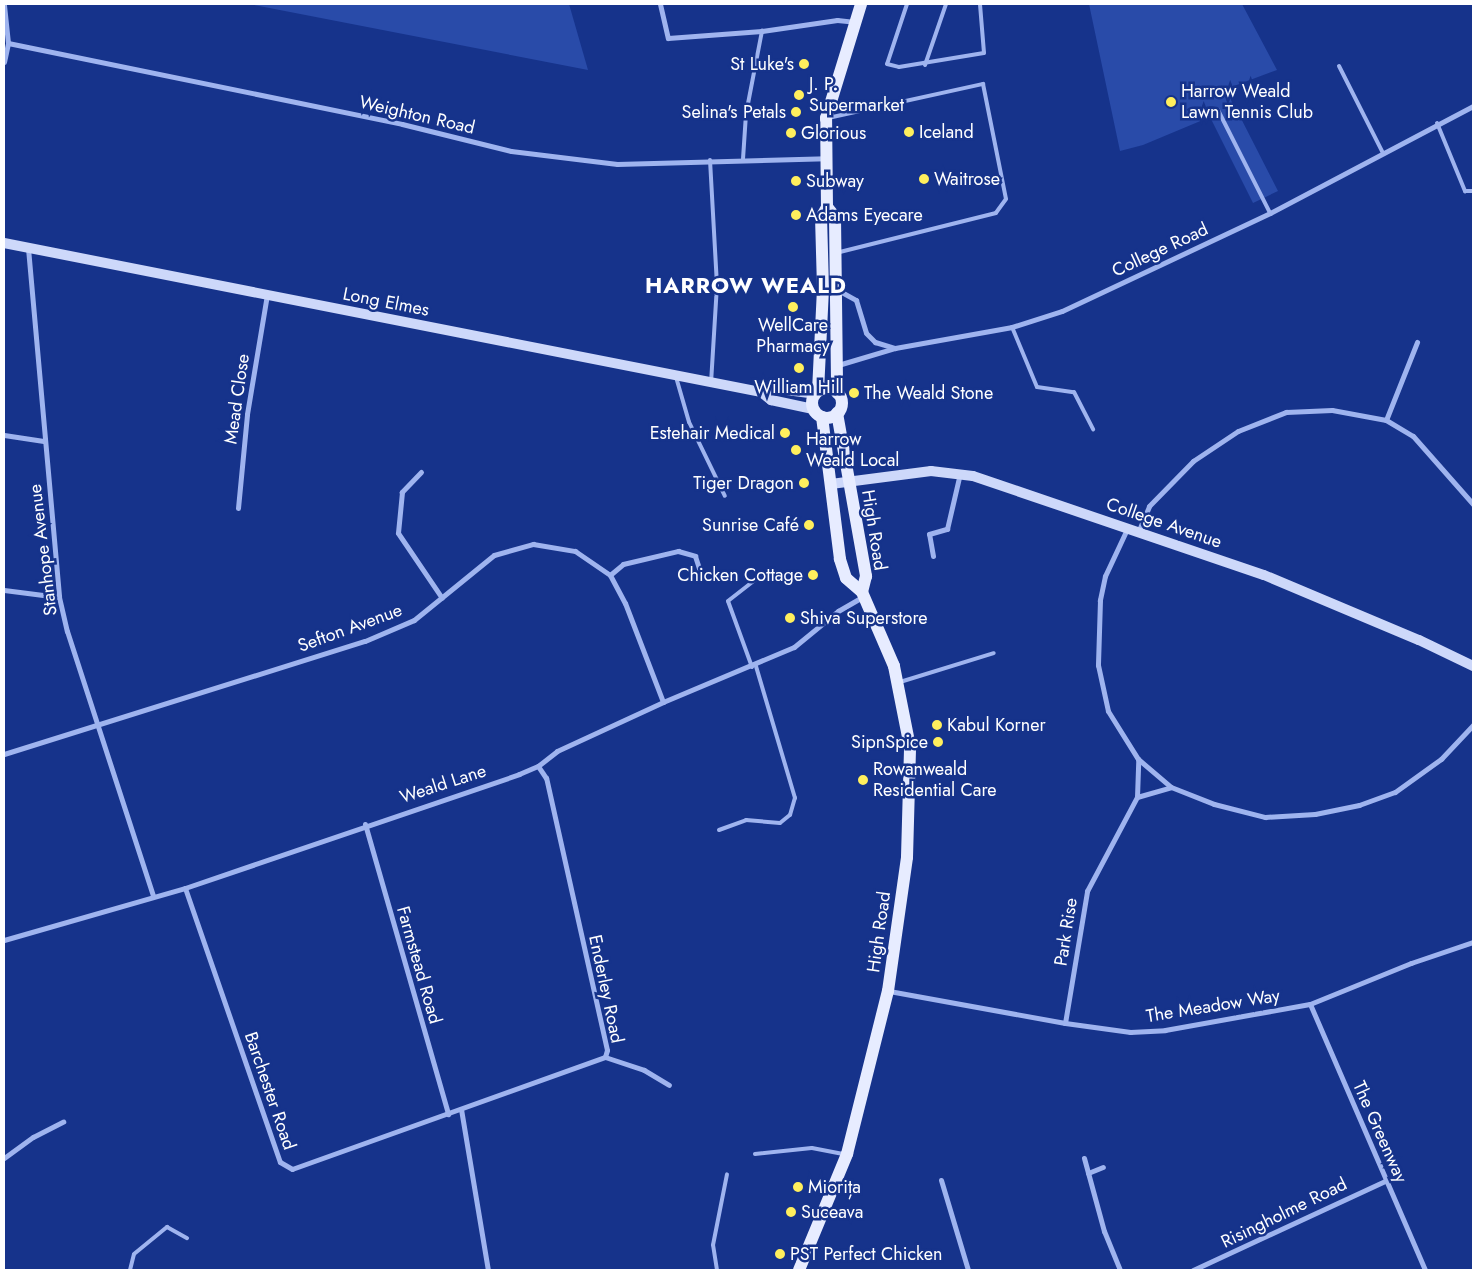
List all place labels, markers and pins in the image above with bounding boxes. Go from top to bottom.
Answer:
place label: St Luke's [730,53,794,75]
marker: St Luke's [798,58,810,70]
place label: J. P. Supermarket [809,74,904,116]
place label: Harrow Weald Lawn Tennis Club [1181,81,1313,124]
marker: J. P. Supermarket [793,89,805,101]
marker: Harrow Weald Lawn Tennis Club [1165,96,1177,108]
place label: Selina's Petals [682,101,786,123]
marker: Selina's Petals [790,106,802,118]
place label: Iceland [919,121,974,143]
place label: Glorious [801,122,866,144]
marker: Iceland [903,126,915,138]
marker: Glorious [785,127,797,139]
place label: Waitrose [934,168,1000,190]
place label: Subway [806,170,864,192]
marker: Waitrose [918,173,930,185]
marker: Subway [790,175,802,187]
place label: Adams Eyecare [806,204,923,226]
marker: Adams Eyecare [790,209,802,221]
marker: WellCare Pharmacy [787,301,799,313]
place label: WellCare Pharmacy [756,315,830,358]
marker: William Hill [793,362,805,374]
place label: William Hill [754,376,844,398]
place label: The Weald Stone [864,382,993,404]
marker: The Weald Stone [848,387,860,399]
place label: Estehair Medical [650,422,775,444]
marker: Estehair Medical [779,427,791,439]
place label: Harrow Weald Local [806,429,899,472]
marker: Harrow Weald Local [790,444,802,456]
place label: Tiger Dragon [693,472,794,494]
marker: Tiger Dragon [798,477,810,489]
place label: Sunrise Café [702,514,799,536]
marker: Sunrise Café [803,519,815,531]
place label: Chicken Cottage [677,564,803,586]
marker: Chicken Cottage [807,569,819,581]
place label: Shiva Superstore [800,607,928,629]
marker: Shiva Superstore [784,612,796,624]
place label: Kabul Korner [947,714,1046,736]
marker: Kabul Korner [931,719,943,731]
place label: SipnSpice [851,731,928,753]
marker: SipnSpice [932,736,944,748]
place label: Rowanweald Residential Care [873,759,997,802]
marker: Rowanweald Residential Care [857,774,869,786]
place label: Miorița [808,1176,861,1198]
marker: Miorița [792,1181,804,1193]
place label: Suceava [801,1201,863,1223]
marker: Suceava [785,1206,797,1218]
place label: PST Perfect Chicken [790,1243,942,1265]
marker: PST Perfect Chicken [774,1248,786,1260]

